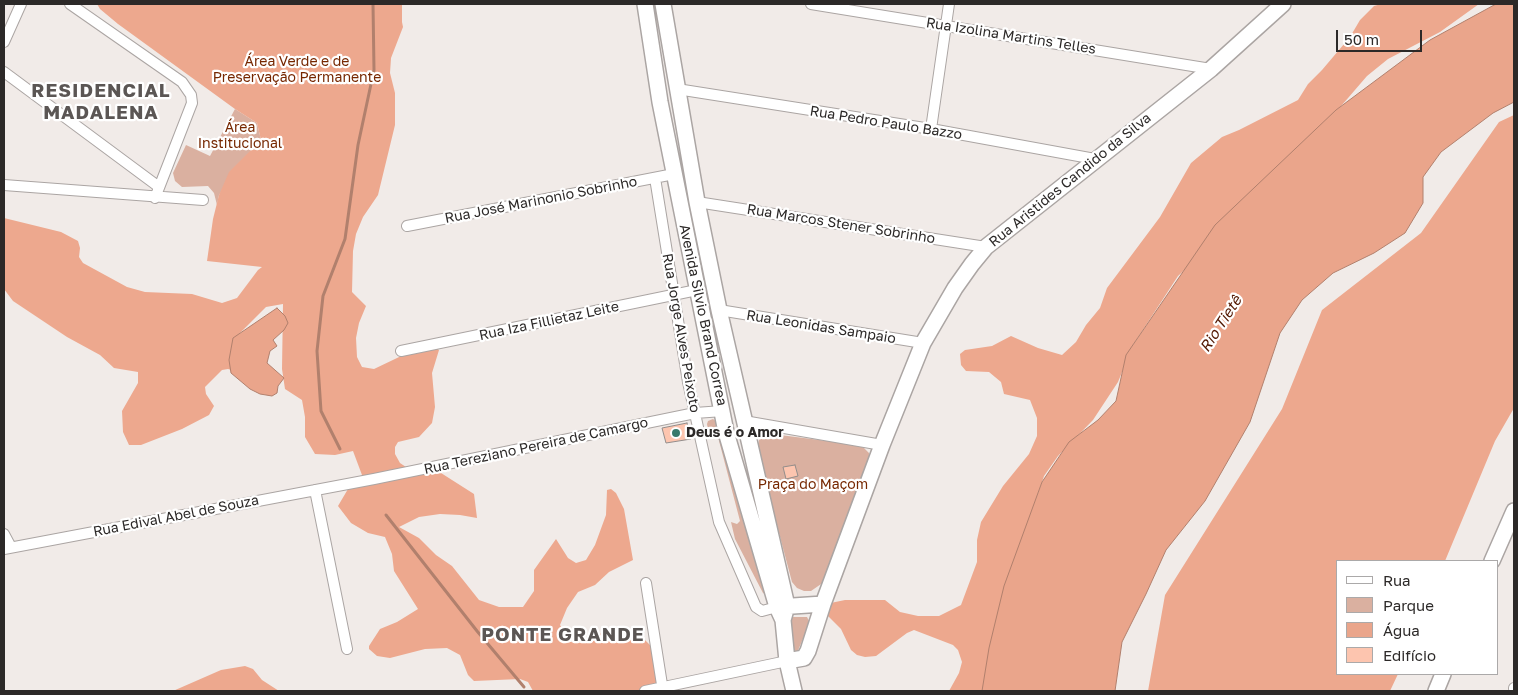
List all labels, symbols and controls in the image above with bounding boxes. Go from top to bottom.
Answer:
street label: Rua Izolina Martins Telles [925,14,1097,58]
scale bar [1338,20,1424,52]
text: 50 m [1344,30,1379,48]
park label: Área Verde e de Preservação Permanente [213,54,381,86]
district label: RESIDENCIAL MADALENA [30,80,172,124]
street label: Rua Pedro Paulo Bazzo [809,103,963,143]
street label: Rua Aristides Candido da Silva [986,109,1154,251]
park label: Área Institucional [198,120,282,152]
street label: Rua José Marinonio Sobrinho [443,173,639,227]
street label: Rua Marcos Stener Sobrinho [746,201,936,247]
street label: Avenida Silvio Brand Correa [676,223,730,407]
street label: Rua Jorge Alves Peixoto [659,252,703,414]
water label: Rio Tietê [1196,292,1246,356]
street label: Rua Iza Fillietaz Leite [478,298,620,344]
street label: Rua Leonidas Sampaio [745,307,897,347]
street label: Rua Tereziano Pereira de Camargo [422,414,650,478]
place label: Deus é o Amor [686,425,784,441]
marker: Deus é o Amor [670,427,682,439]
park label: Praça do Maçom [758,477,868,493]
street label: Rua Edival Abel de Souza [92,492,260,540]
legend [1336,560,1498,675]
text: Rua [1383,571,1410,589]
text: Parque [1383,596,1434,614]
text: Água [1383,621,1420,639]
district label: PONTE GRANDE [480,624,646,646]
text: Edifício [1383,646,1436,664]

